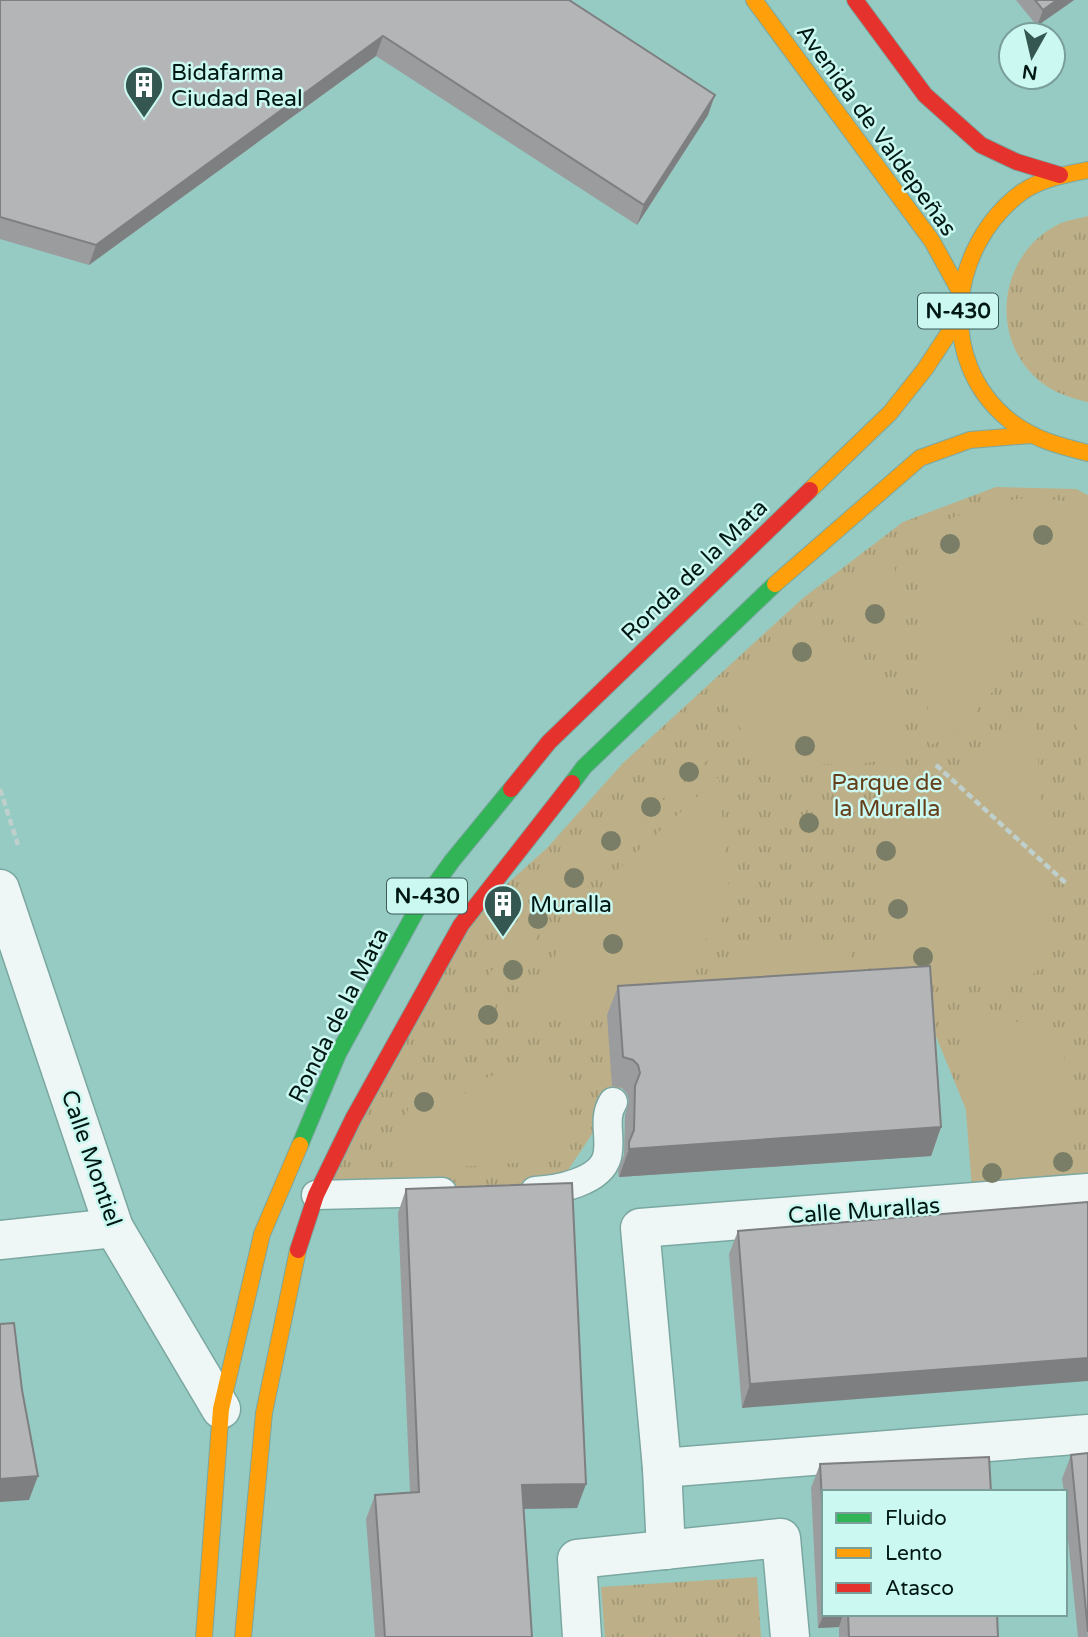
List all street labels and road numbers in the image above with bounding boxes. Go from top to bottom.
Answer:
street label: Avenida de Valdepeñas [790,19,962,242]
road number: N-430 [918,294,998,328]
street label: Ronda de la Mata [616,494,774,648]
road number: N-430 [387,878,467,914]
street label: Ronda de la Mata [283,923,395,1108]
street label: Calle Montiel [55,1087,127,1230]
street label: Calle Murallas [787,1192,941,1230]

